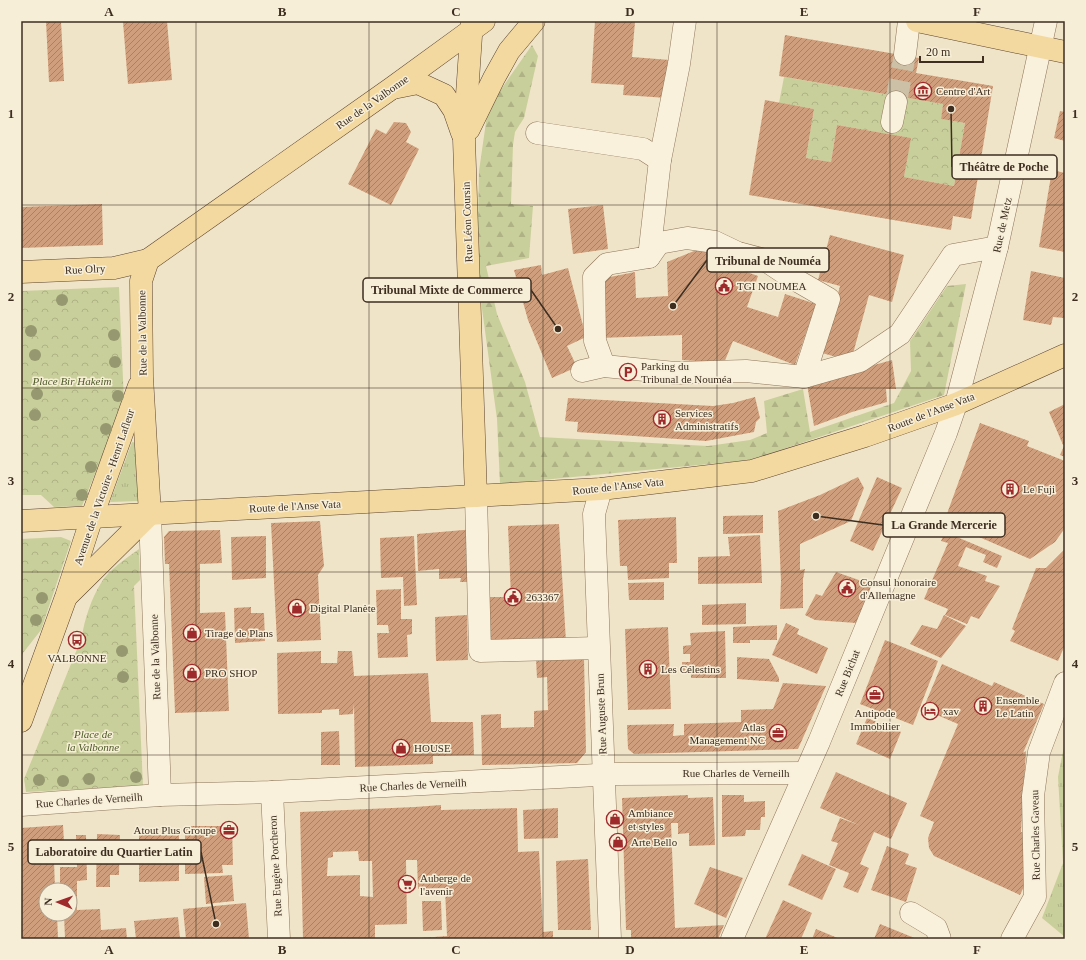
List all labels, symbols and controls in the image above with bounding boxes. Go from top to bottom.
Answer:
text: A [104,4,114,19]
text: B [278,4,287,19]
text: C [451,4,461,19]
text: D [625,4,635,19]
text: E [800,4,808,19]
text: F [973,4,981,19]
scale bar [920,38,983,64]
text: 20 m [926,45,951,59]
street label: Rue de la Valbonne [333,72,411,131]
museum icon: Centre d'Art [913,81,933,101]
place label: Centre d'Art [936,85,990,97]
text: 1 [8,106,14,121]
text: 1 [1072,106,1078,121]
callout: Théâtre de Poche [952,155,1057,179]
text: Théâtre de Poche [959,160,1049,174]
street label: Rue Léon Coursin [460,181,474,263]
street label: Rue de Metz [990,196,1014,254]
callout: Tribunal de Nouméa [707,248,829,272]
text: Tribunal de Nouméa [715,254,821,268]
street label: Rue Olry [64,262,106,276]
public building icon: TGI NOUMEA [714,276,734,296]
callout: Tribunal Mixte de Commerce [363,278,531,302]
place label: TGI NOUMEA [737,280,806,292]
text: Tribunal Mixte de Commerce [371,283,524,297]
text: 2 [8,289,14,304]
text: 2 [1072,289,1078,304]
street label: Rue de la Valbonne [135,290,149,376]
place label: Parking du Tribunal de Nouméa [641,360,732,385]
parking icon: Parking du Tribunal de Nouméa [618,362,638,382]
park label: Place Bir Hakeim [32,375,111,387]
street label: Route de l'Anse Vata [886,390,976,434]
street label: Avenue de la Victoire - Henri Lafleur [72,407,137,567]
place label: Services Administratifs [675,407,739,432]
building icon: Services Administratifs [652,409,672,429]
text: 3 [8,473,15,488]
text: 3 [1072,473,1079,488]
street label: Route de l'Anse Vata [572,475,664,497]
building icon: Le Fuji [1000,479,1020,499]
place label: Le Fuji [1023,483,1055,495]
street label: Route de l'Anse Vata [249,498,341,514]
callout: La Grande Mercerie [883,513,1005,537]
text: La Grande Mercerie [891,518,998,532]
place label: Consul honoraire d'Allemagne [860,576,936,601]
public building icon: Consul honoraire d'Allemagne [837,578,857,598]
public building icon: 263367 [503,587,523,607]
place label: 263367 [526,591,560,603]
shop icon: Digital Planète [287,598,307,618]
place label: Digital Planète [310,602,376,614]
street label: Rue de la Valbonne [148,614,162,700]
shop icon: Tirage de Plans [182,623,202,643]
place label: Tirage de Plans [205,627,273,639]
bus stop icon: VALBONNE [67,630,87,650]
street label: Rue Bichat [832,648,862,698]
place label: VALBONNE [47,652,107,664]
text: 4 [8,656,15,671]
text: 4 [1072,656,1079,671]
building icon: Les Célestins [638,659,658,679]
shop icon: PRO SHOP [182,663,202,683]
place label: Les Célestins [661,663,720,675]
place label: PRO SHOP [205,667,257,679]
street label: Rue Auguste Brun [594,673,608,755]
office icon: Antipode Immobilier [865,685,885,705]
place label: Ensemble Le Latin [996,694,1039,719]
building icon: Ensemble Le Latin [973,696,993,716]
hotel icon: xav [920,701,940,721]
place label: xav [943,705,959,717]
place label: Antipode Immobilier [850,707,900,732]
place label: Atlas Management NC [690,721,765,746]
office icon: Atlas Management NC [768,723,788,743]
park label: Place de la Valbonne [67,728,119,753]
shop icon: HOUSE [391,738,411,758]
place label: HOUSE [414,742,451,754]
street label: Rue Charles de Verneilh [682,767,790,779]
street label: Rue Charles de Verneilh [359,776,467,794]
street label: Rue Charles Gaveau [1028,789,1042,880]
street label: Rue Charles de Verneilh [35,790,143,810]
place label: Ambiance et styles [628,807,673,832]
shop icon: Ambiance et styles [605,809,625,829]
street label: Rue Eugène Porcheron [266,815,284,917]
office icon: Atout Plus Groupe [219,820,239,840]
place label: Atout Plus Groupe [134,824,216,836]
shop icon: Arte Bello [608,832,628,852]
place label: Arte Bello [631,836,678,848]
text: 5 [8,839,15,854]
text: 5 [1072,839,1079,854]
callout: Laboratoire du Quartier Latin [28,840,201,864]
text: Laboratoire du Quartier Latin [35,845,193,859]
place label: Auberge de l'avenir [420,872,471,897]
supermarket icon: Auberge de l'avenir [397,874,417,894]
north arrow [38,882,78,922]
text: N [42,897,54,906]
text: A [104,942,114,957]
text: B [278,942,287,957]
text: C [451,942,461,957]
text: D [625,942,635,957]
text: E [800,942,808,957]
text: F [973,942,981,957]

